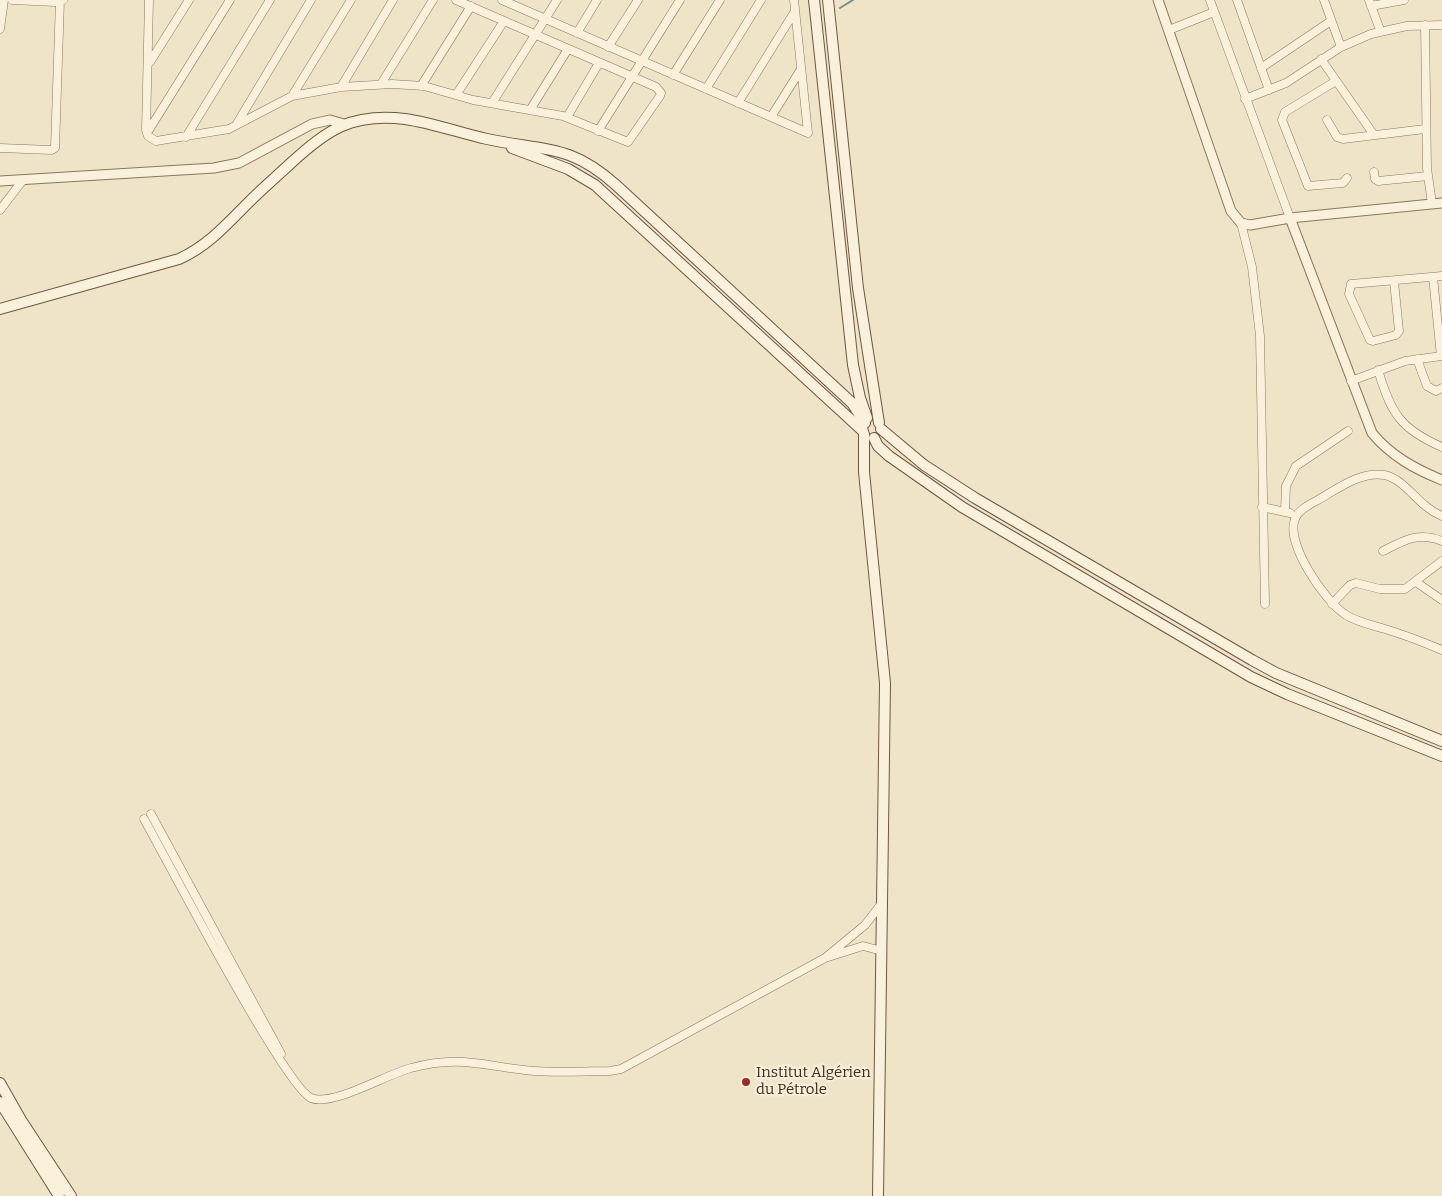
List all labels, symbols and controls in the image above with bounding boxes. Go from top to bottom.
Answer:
place label: Institut Algérien du Pétrole [756,1064,871,1099]
marker: Institut Algérien du Pétrole [740,1076,752,1088]

